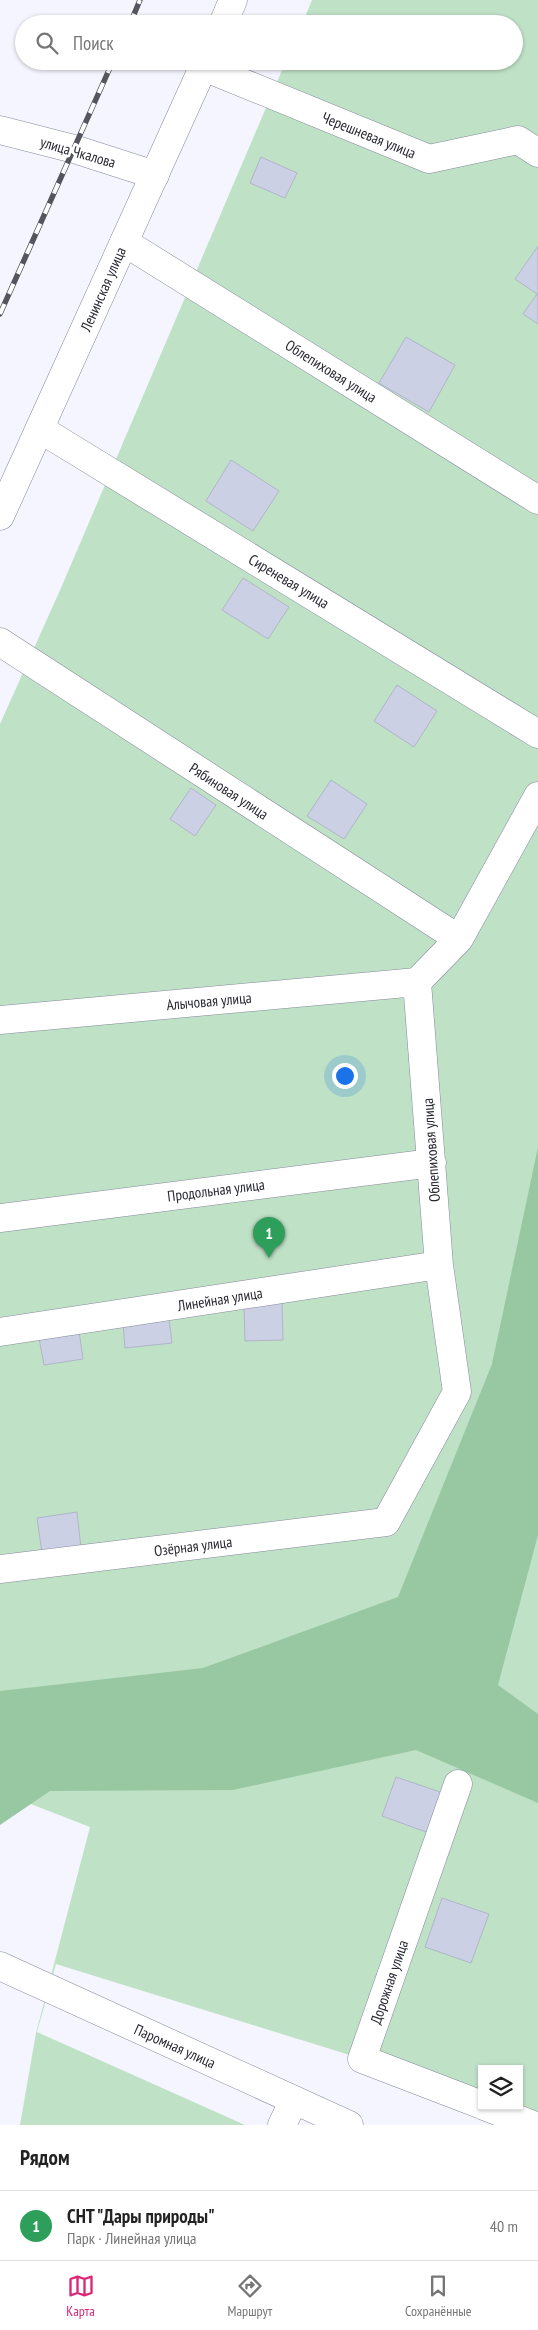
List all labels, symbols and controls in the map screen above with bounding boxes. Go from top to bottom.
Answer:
search box [15,15,523,70]
icon: search [33,29,61,57]
text: Поиск [73,31,114,55]
street label: Черешневая улица [319,108,419,162]
street label: улица Чкалова [38,132,118,172]
street label: Ленинская улица [76,244,130,335]
street label: Облепиховая улица [282,335,380,407]
street label: Сиреневая улица [245,550,333,612]
street label: Рябиновая улица [186,758,272,824]
street label: Алычовая улица [166,988,252,1014]
your location [332,1063,358,1089]
street label: Облепиховая улица [418,1097,444,1203]
street label: Продольная улица [166,1175,266,1205]
pin: 1 [253,1217,285,1258]
street label: Линейная улица [175,1283,264,1315]
street label: Озёрная улица [153,1532,233,1560]
street label: Дорожная улица [366,1938,412,2026]
street label: Паромная улица [131,2020,219,2072]
map controls [478,2065,523,2110]
button: layers [478,2065,523,2110]
text: Рядом [20,2144,70,2171]
text: СНТ "Дары природы" [67,2204,215,2228]
text: 1 [32,2216,40,2236]
text: 40 m [490,2216,518,2236]
text: Парк · Линейная улица [67,2228,196,2248]
tab: Карта [66,2272,95,2320]
tab: Маршрут [228,2272,272,2320]
tab: Сохранённые [405,2272,472,2320]

